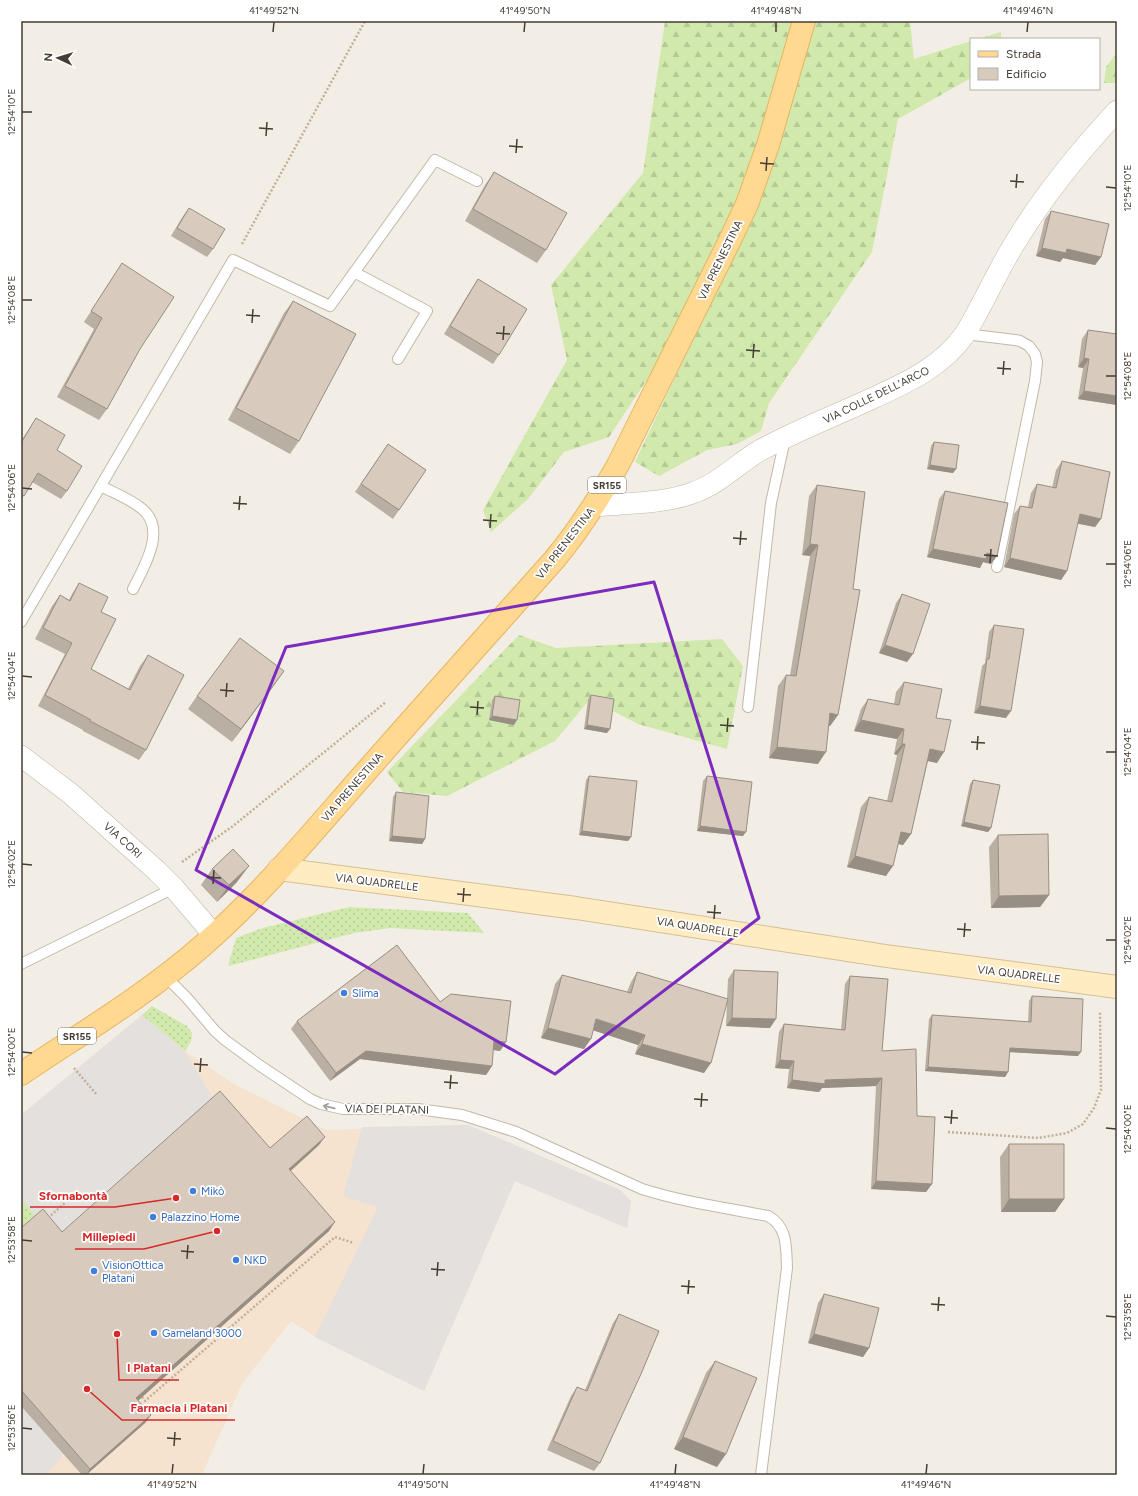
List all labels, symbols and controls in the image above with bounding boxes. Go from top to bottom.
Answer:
text: 41°49'52"N [249,4,299,17]
text: 41°49'50"N [500,4,551,17]
text: 41°49'48"N [750,4,802,17]
text: 41°49'46"N [1003,4,1053,17]
north arrow [38,38,78,78]
legend [970,38,1100,90]
text: Strada [1006,47,1041,61]
text: N [42,53,55,62]
text: Edificio [1006,67,1046,81]
text: 12°54'10"E [5,88,18,136]
text: 12°54'10"E [1121,164,1134,212]
street label: VIA PRENESTINA [695,218,746,302]
text: 12°54'08"E [5,275,18,325]
text: 12°54'08"E [1121,351,1134,401]
street label: VIA COLLE DELL'ARCO [821,364,932,427]
text: 12°54'06"E [5,464,18,512]
road number: SR155 [588,477,626,493]
street label: VIA PRENESTINA [533,504,598,582]
text: 12°54'06"E [1121,540,1134,588]
text: 12°54'04"E [5,651,18,701]
text: 12°54'04"E [1121,727,1134,777]
street label: VIA PRENESTINA [319,750,386,825]
street label: VIA CORI [101,820,145,861]
text: 12°54'02"E [5,840,18,888]
street label: VIA QUADRELLE [335,871,419,894]
street label: VIA QUADRELLE [656,915,740,940]
text: 12°54'02"E [1121,916,1134,964]
street label: VIA QUADRELLE [977,963,1061,986]
place label: Slima [352,987,379,1000]
marker: Slima [339,988,349,998]
text: 12°54'00"E [5,1027,18,1077]
road number: SR155 [58,1028,96,1044]
one-way arrow [323,1102,336,1110]
street label: VIA DEI PLATANI [345,1102,429,1117]
text: 12°54'00"E [1121,1104,1134,1154]
callout: Sfornabontà [30,1183,115,1207]
place label: Mikò [201,1185,224,1198]
marker: Mikò [188,1186,198,1196]
text: Sfornabontà [39,1189,107,1203]
place label: Palazzino Home [161,1211,240,1224]
marker: Palazzino Home [148,1212,158,1222]
text: 12°53'58"E [5,1216,18,1264]
callout: Millepiedi [75,1225,144,1249]
text: Millepiedi [82,1230,136,1244]
place label: NKD [244,1254,267,1267]
marker: NKD [231,1255,241,1265]
place label: VisionOttica Platani [102,1259,163,1285]
marker: VisionOttica Platani [89,1266,99,1276]
text: 12°53'58"E [1121,1293,1134,1341]
place label: Gameland 3000 [162,1327,242,1340]
marker: Gameland 3000 [149,1328,159,1338]
callout: I Platani [119,1356,179,1380]
text: I Platani [127,1361,171,1375]
callout: Farmacia i Platani [122,1396,235,1420]
text: Farmacia i Platani [131,1401,227,1415]
text: 12°53'56"E [5,1404,18,1452]
text: 41°49'52"N [147,1478,197,1491]
text: 41°49'50"N [398,1478,449,1491]
text: 41°49'48"N [649,1478,701,1491]
text: 41°49'46"N [901,1478,951,1491]

